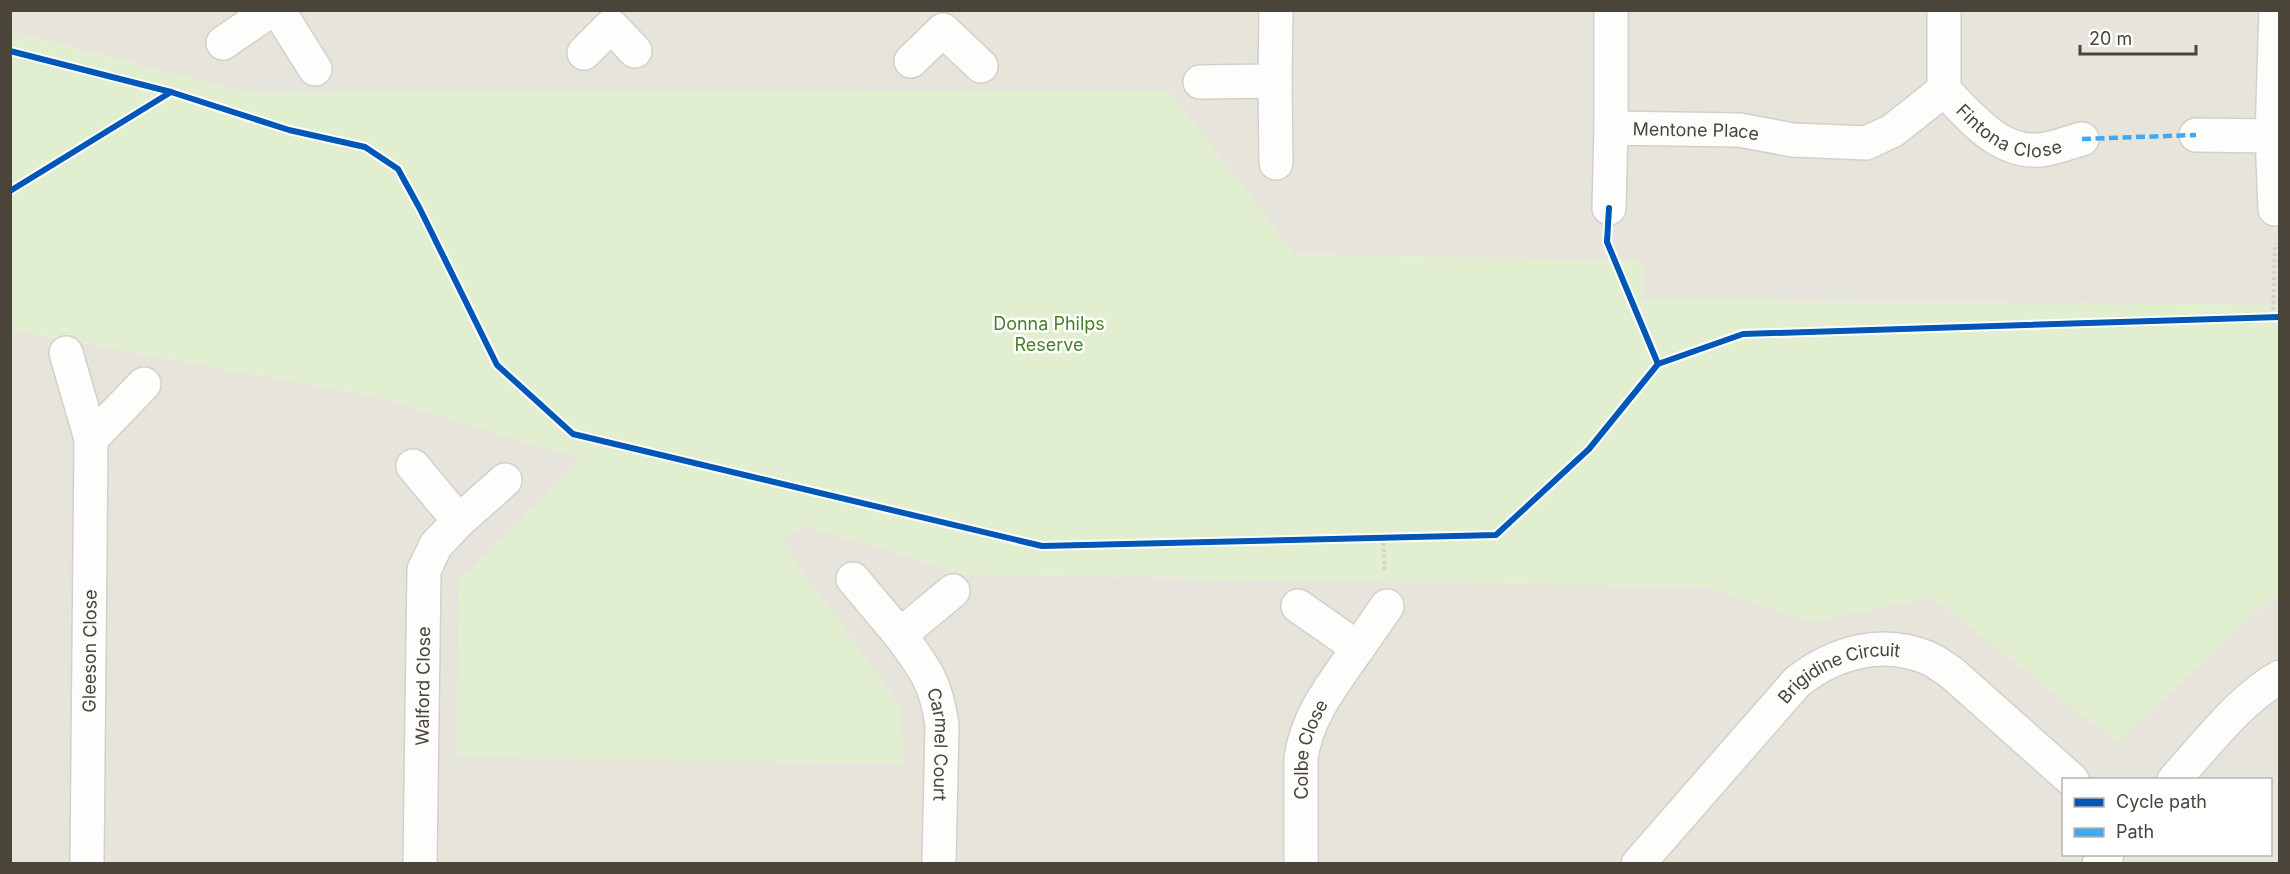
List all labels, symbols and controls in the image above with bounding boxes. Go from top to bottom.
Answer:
scale bar [2080,18,2196,56]
text: 20 m [2089,28,2132,49]
street label: Fintona Close [1952,99,2064,161]
street label: Mentone Place [1632,118,1761,144]
park label: Donna Philps Reserve [993,313,1105,355]
street label: Gleeson Close [78,589,100,713]
street label: Walford Close [411,626,434,746]
street label: Brigidine Circuit [1773,639,1902,707]
street label: Carmel Court [924,685,953,801]
street label: Colbe Close [1290,695,1331,800]
legend [2062,778,2272,856]
text: Cycle path [2116,791,2207,812]
text: Path [2116,821,2154,842]

